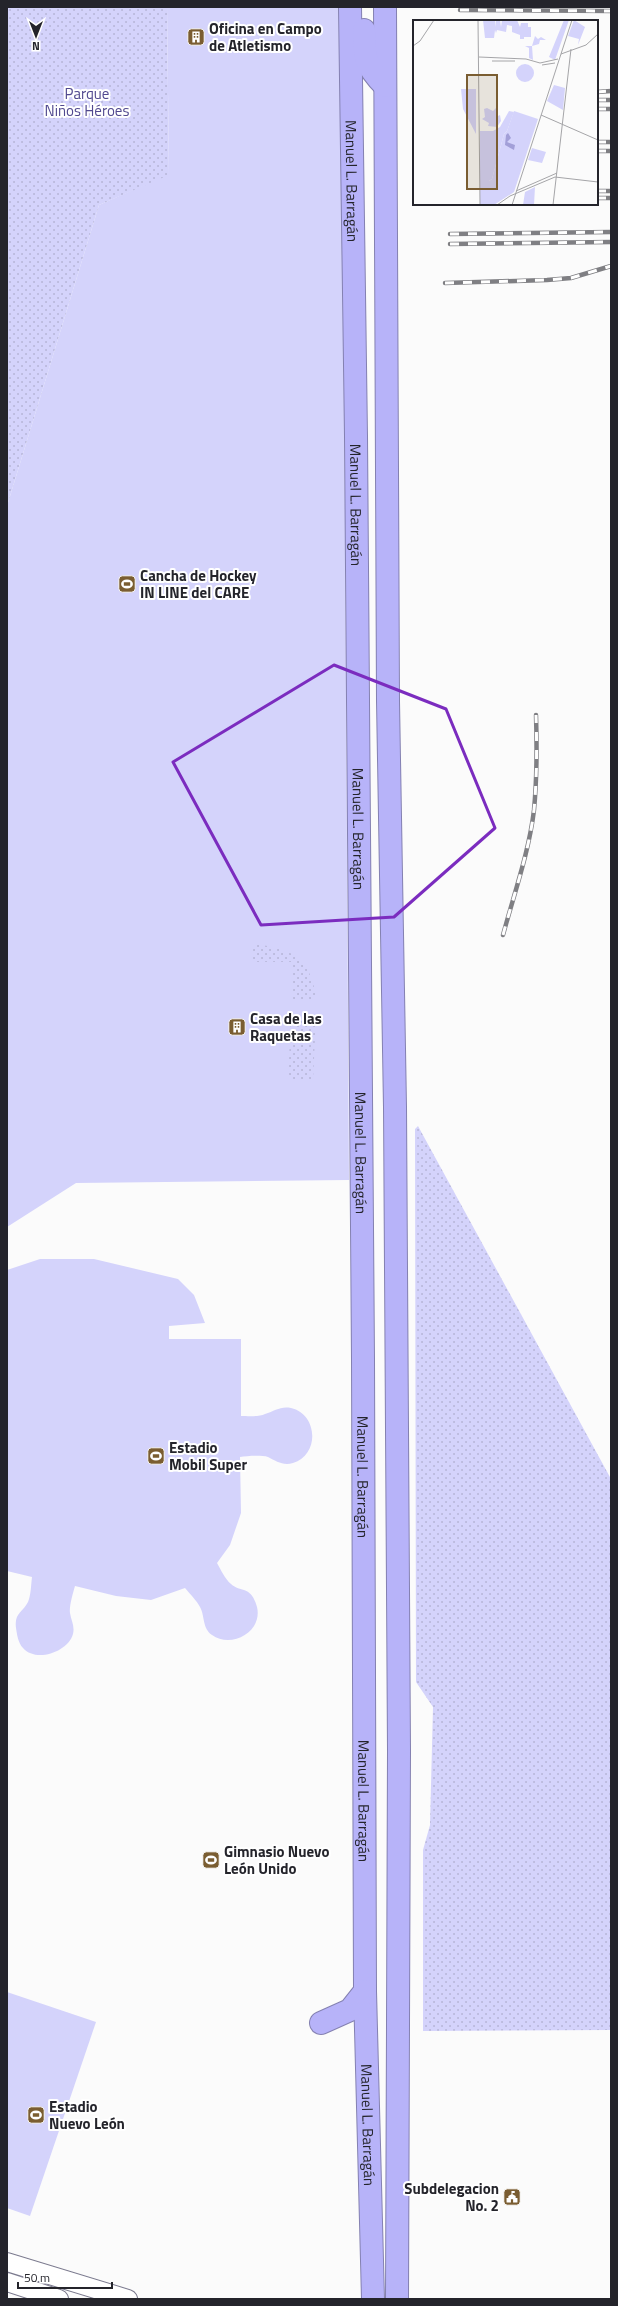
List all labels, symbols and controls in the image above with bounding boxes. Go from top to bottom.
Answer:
north arrow [16,16,56,56]
place label: Oficina en Campo de Atletismo [209,17,322,57]
inset map [413,20,598,205]
building icon: Oficina en Campo de Atletismo [186,27,206,47]
text: N [32,38,40,54]
park label: Parque Niños Héroes [45,82,129,122]
street label: Manuel L. Barragán [340,120,365,242]
street label: Manuel L. Barragán [345,444,368,566]
place label: Cancha de Hockey IN LINE del CARE [140,564,257,604]
sports icon: Cancha de Hockey IN LINE del CARE [117,574,137,594]
street label: Manuel L. Barragán [347,768,371,890]
place label: Casa de las Raquetas [250,1007,322,1047]
building icon: Casa de las Raquetas [227,1017,247,1037]
street label: Manuel L. Barragán [349,1092,373,1214]
street label: Manuel L. Barragán [352,1416,375,1538]
place label: Estadio Mobil Super [169,1436,247,1476]
sports icon: Estadio Mobil Super [146,1446,166,1466]
street label: Manuel L. Barragán [353,1740,376,1862]
place label: Gimnasio Nuevo León Unido [224,1840,329,1880]
sports icon: Gimnasio Nuevo León Unido [201,1850,221,1870]
street label: Manuel L. Barragán [355,2063,382,2186]
place label: Estadio Nuevo León [49,2095,125,2135]
sports icon: Estadio Nuevo León [26,2105,46,2125]
place label: Subdelegacion No. 2 [404,2177,499,2217]
public building icon: Subdelegacion No. 2 [502,2187,522,2207]
scale bar [18,2264,112,2290]
text: 50 m [24,2268,50,2287]

